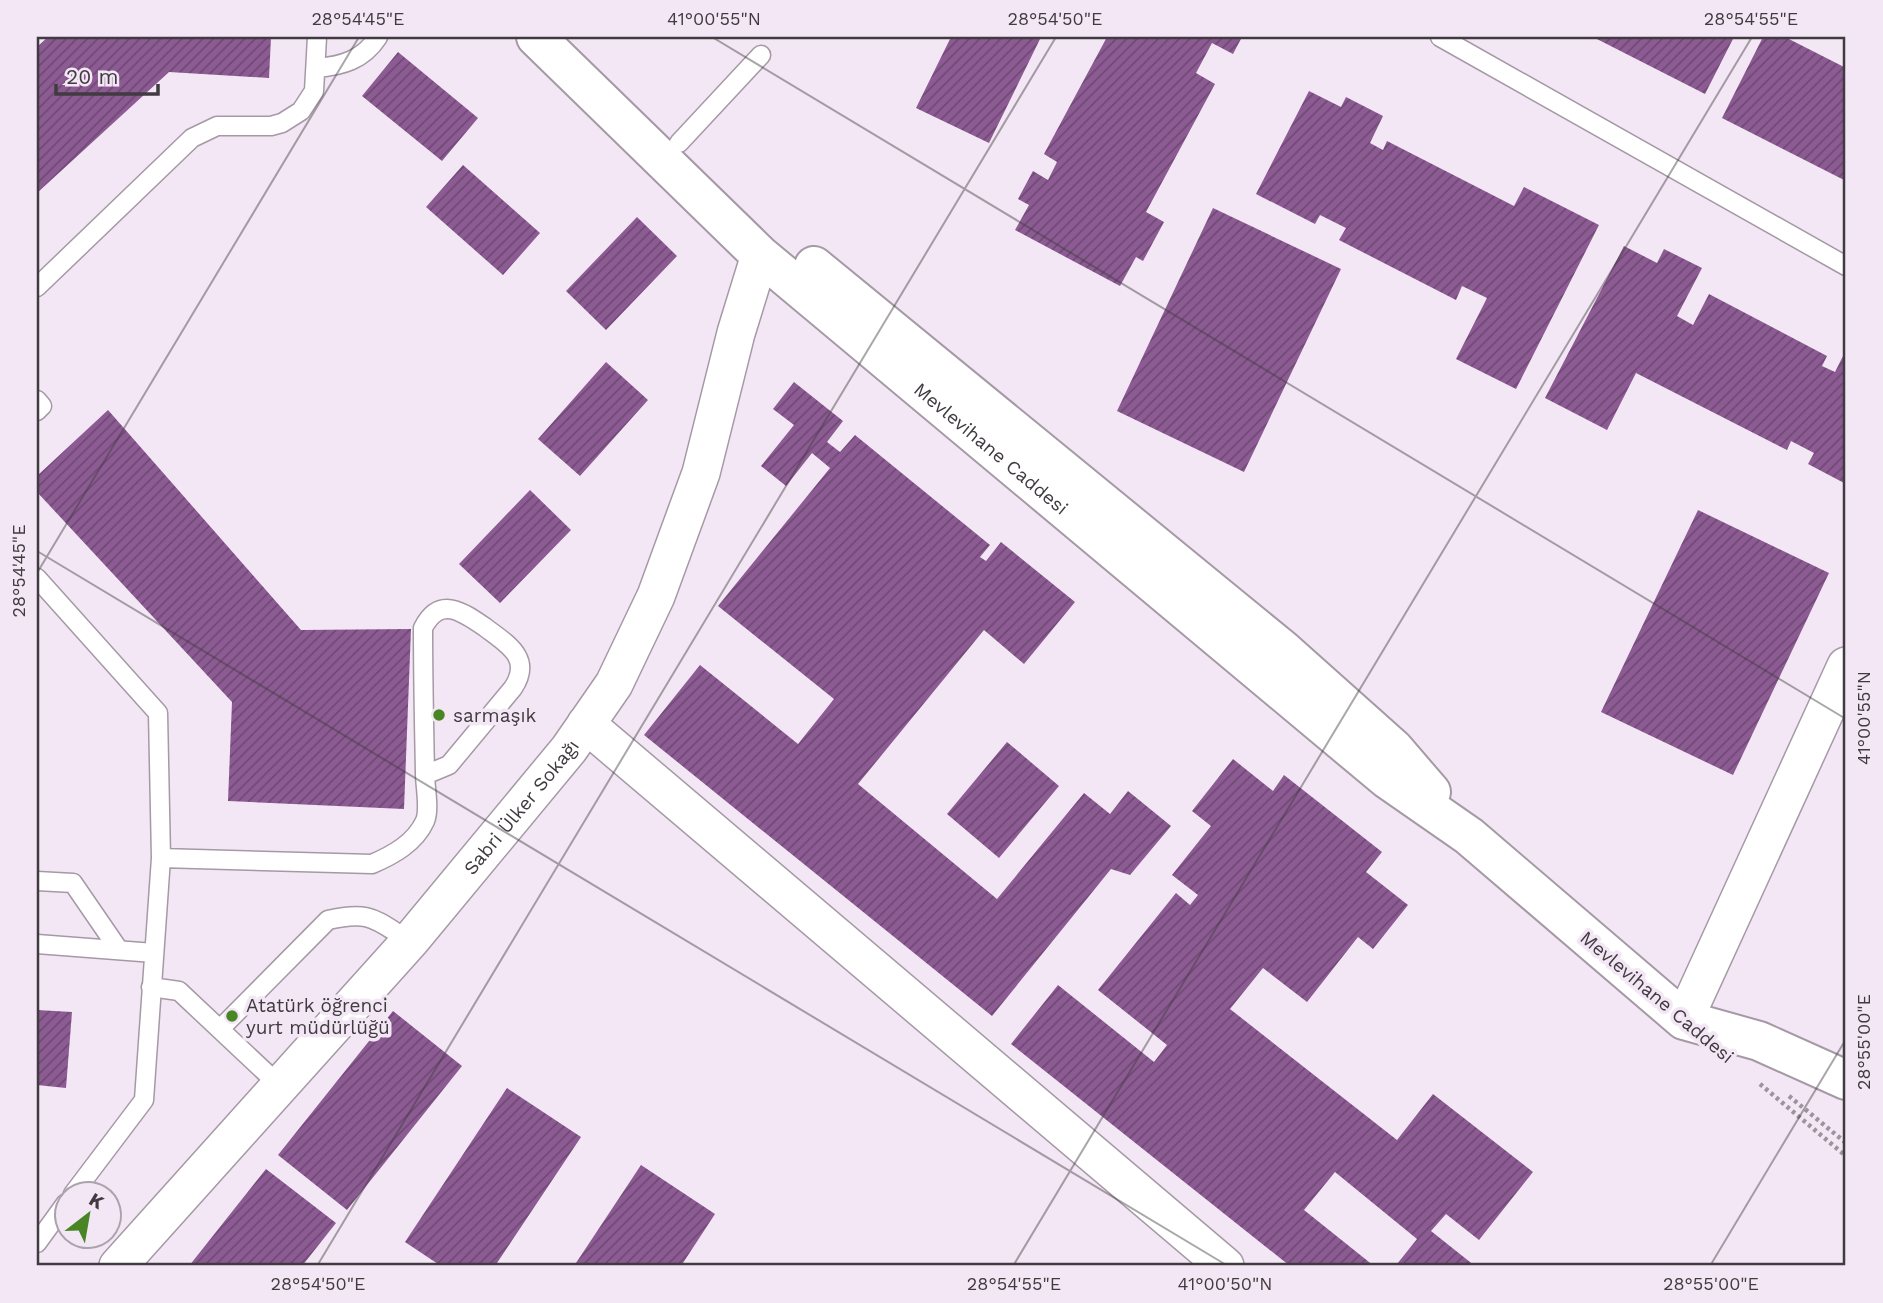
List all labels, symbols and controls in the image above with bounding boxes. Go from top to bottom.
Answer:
text: 28°54'45"E [311,8,405,29]
text: 41°00'55"N [667,8,761,29]
text: 28°54'50"E [1007,8,1103,29]
text: 28°54'55"E [1704,8,1798,29]
scale bar [56,52,158,96]
text: 20 m [66,64,118,89]
street label: Mevlevihane Caddesi [910,377,1073,519]
text: 28°54'45"E [8,524,29,618]
text: 41°00'55"N [1853,671,1874,765]
place label: sarmaşık [453,704,536,727]
marker: sarmaşık [431,707,447,723]
street label: Sabri Ülker Sokağı [458,735,584,879]
street label: Mevlevihane Caddesi [1576,926,1738,1068]
place label: Atatürk öğrenci yurt müdürlüğü [246,994,390,1039]
text: 28°55'00"E [1853,994,1874,1090]
marker: Atatürk öğrenci yurt müdürlüğü [224,1008,240,1024]
north arrow [52,1180,122,1250]
text: K [85,1188,108,1214]
text: 28°54'50"E [270,1273,366,1294]
text: 28°54'55"E [967,1273,1061,1294]
text: 41°00'50"N [1178,1273,1272,1294]
text: 28°55'00"E [1663,1273,1759,1294]

